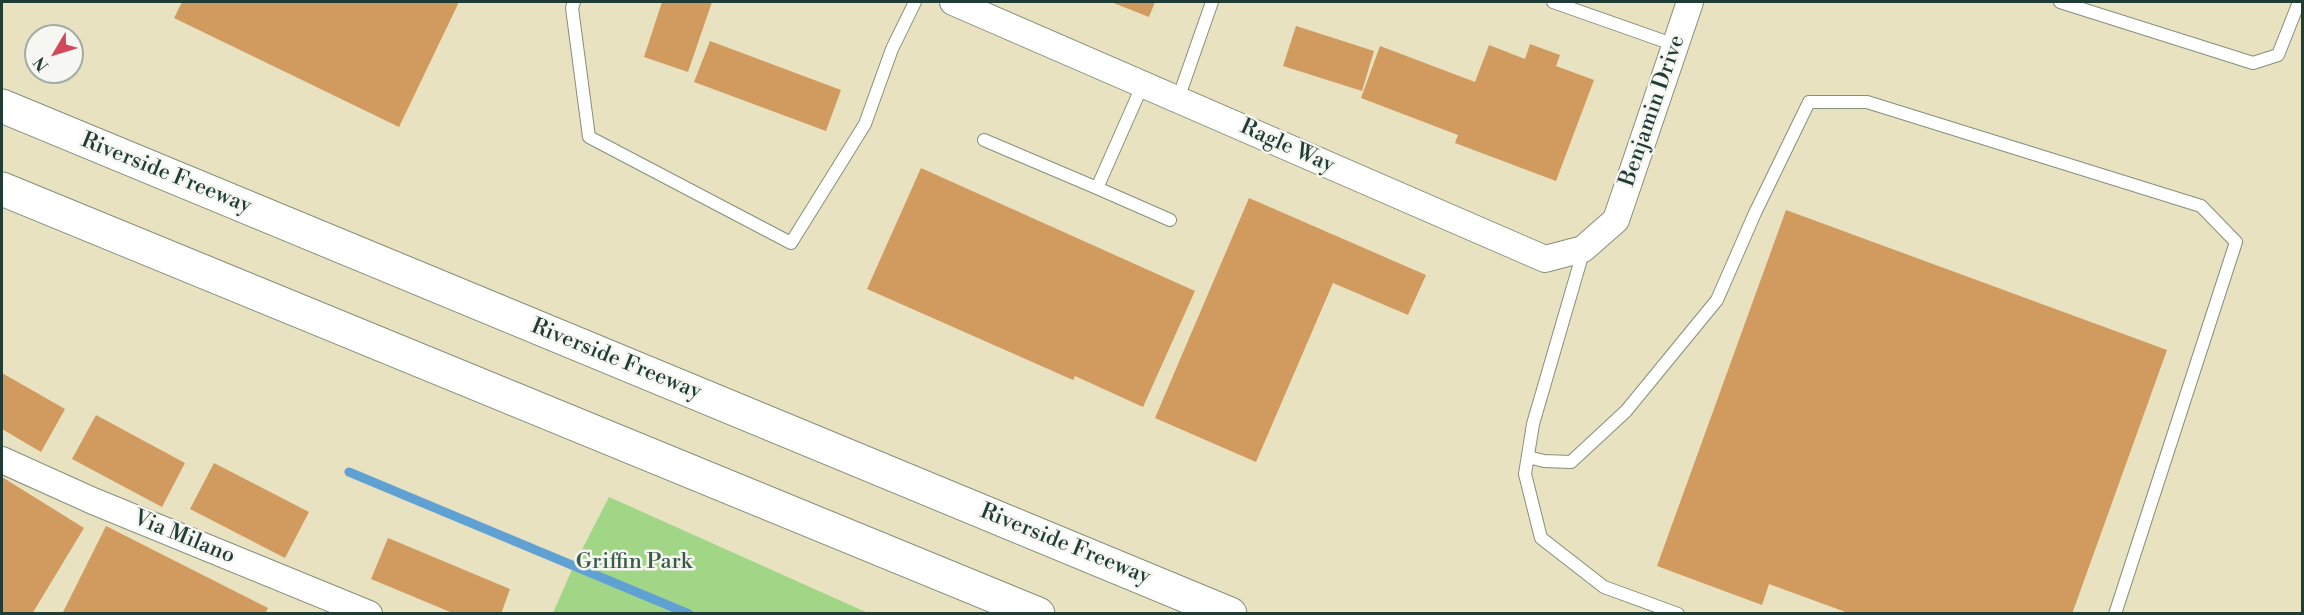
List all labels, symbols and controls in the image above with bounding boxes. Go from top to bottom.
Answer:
north arrow [24,24,84,84]
street label: Benjamin Drive [1615,32,1691,190]
text: N [30,53,53,75]
street label: Ragle Way [1236,114,1338,180]
street label: Riverside Freeway [77,128,255,220]
street label: Riverside Freeway [527,314,705,406]
street label: Riverside Freeway [976,499,1154,591]
street label: Via Milano [129,506,239,570]
park label: Griffin Park [576,550,692,576]

